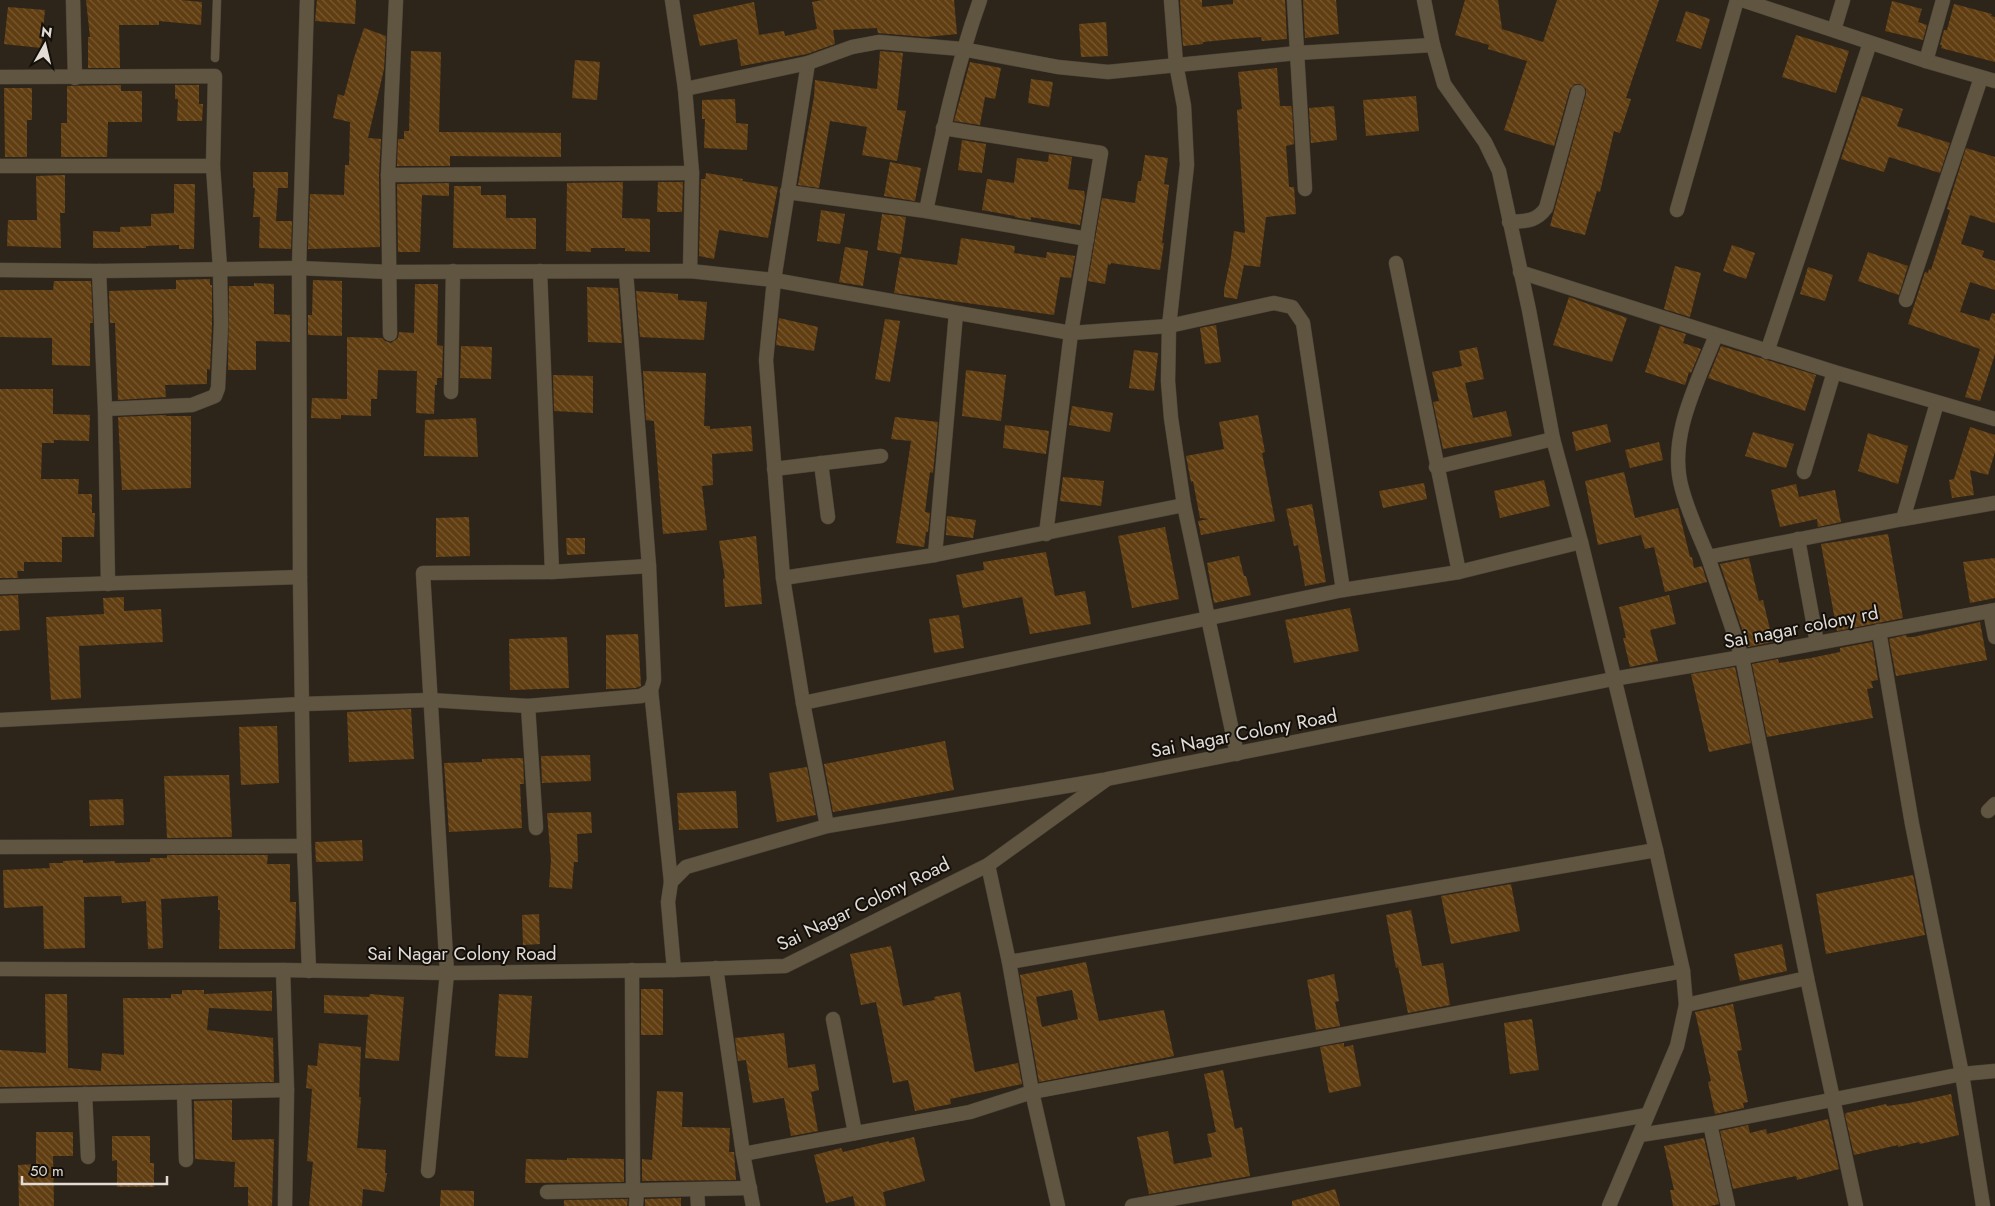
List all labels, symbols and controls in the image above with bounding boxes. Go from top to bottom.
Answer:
north arrow [20,20,70,70]
text: N [40,21,54,43]
street label: Sai nagar colony rd [1721,599,1881,655]
street label: Sai Nagar Colony Road [1149,702,1339,764]
street label: Sai Nagar Colony Road [772,850,954,958]
street label: Sai Nagar Colony Road [367,940,557,967]
scale bar [22,1154,168,1186]
text: 50 m [30,1160,64,1182]

